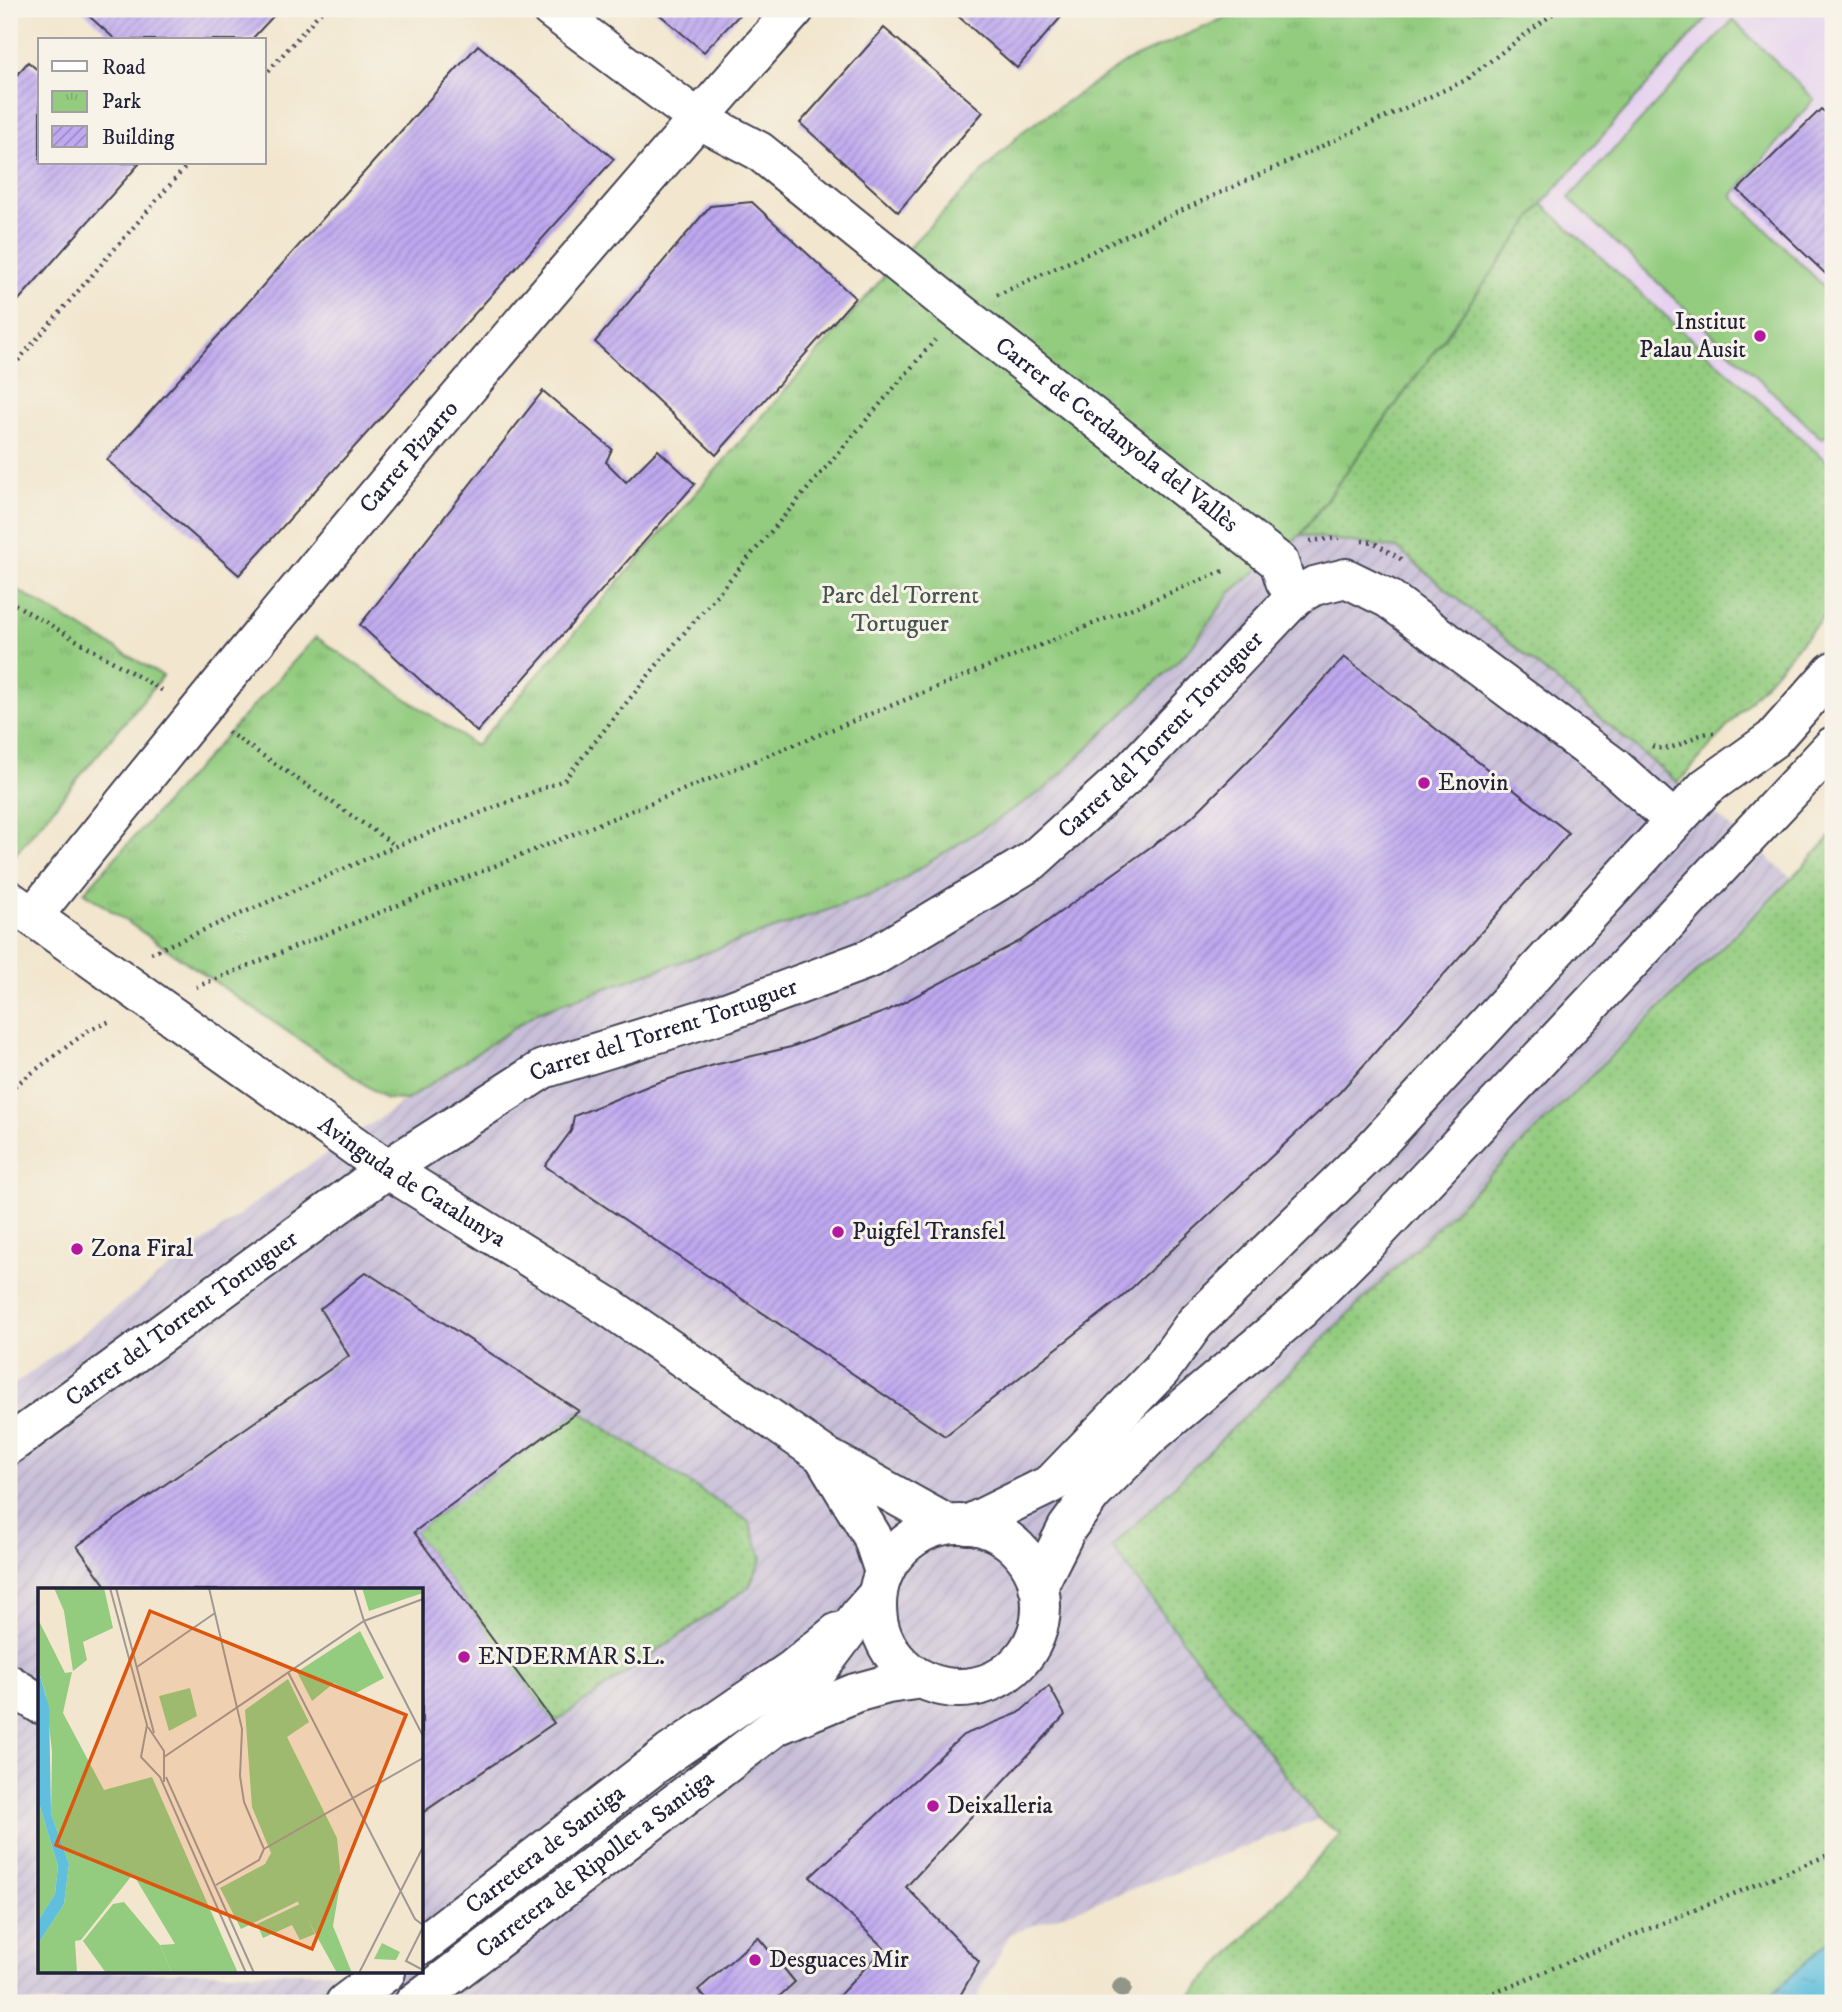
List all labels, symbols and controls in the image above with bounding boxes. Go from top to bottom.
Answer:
legend [38,38,266,164]
text: Road [102,55,146,81]
text: Park [102,89,142,115]
text: Building [102,125,175,151]
place label: Institut Palau Ausit [1639,307,1746,365]
marker: Institut Palau Ausit [1752,328,1768,344]
street label: Carrer de Cerdanyola del Vallès [989,331,1244,539]
street label: Carrer Pizarro [353,394,465,520]
park label: Parc del Torrent Tortuguer [821,581,979,639]
street label: Carrer del Torrent Tortuguer [1052,625,1270,845]
place label: Enovin [1438,768,1509,798]
marker: Enovin [1416,775,1432,791]
street label: Carrer del Torrent Tortuguer [524,972,802,1089]
street label: Avinguda de Catalunya [312,1110,512,1255]
place label: Puigfel Transfel [852,1217,1006,1247]
street label: Carrer del Torrent Tortuguer [60,1224,304,1414]
marker: Puigfel Transfel [830,1224,846,1240]
place label: Zona Firal [91,1234,194,1264]
marker: Zona Firal [69,1241,85,1257]
inset map [38,1588,424,1974]
place label: ENDERMAR S.L. [478,1642,665,1672]
marker: ENDERMAR S.L. [456,1649,472,1665]
street label: Carretera de Ripollet a Santiga [470,1763,721,1965]
street label: Carretera de Santiga [459,1778,632,1921]
place label: Deixalleria [947,1791,1053,1821]
marker: Deixalleria [925,1798,941,1814]
place label: Desguaces Mir [769,1945,909,1975]
marker: Desguaces Mir [747,1952,763,1968]

